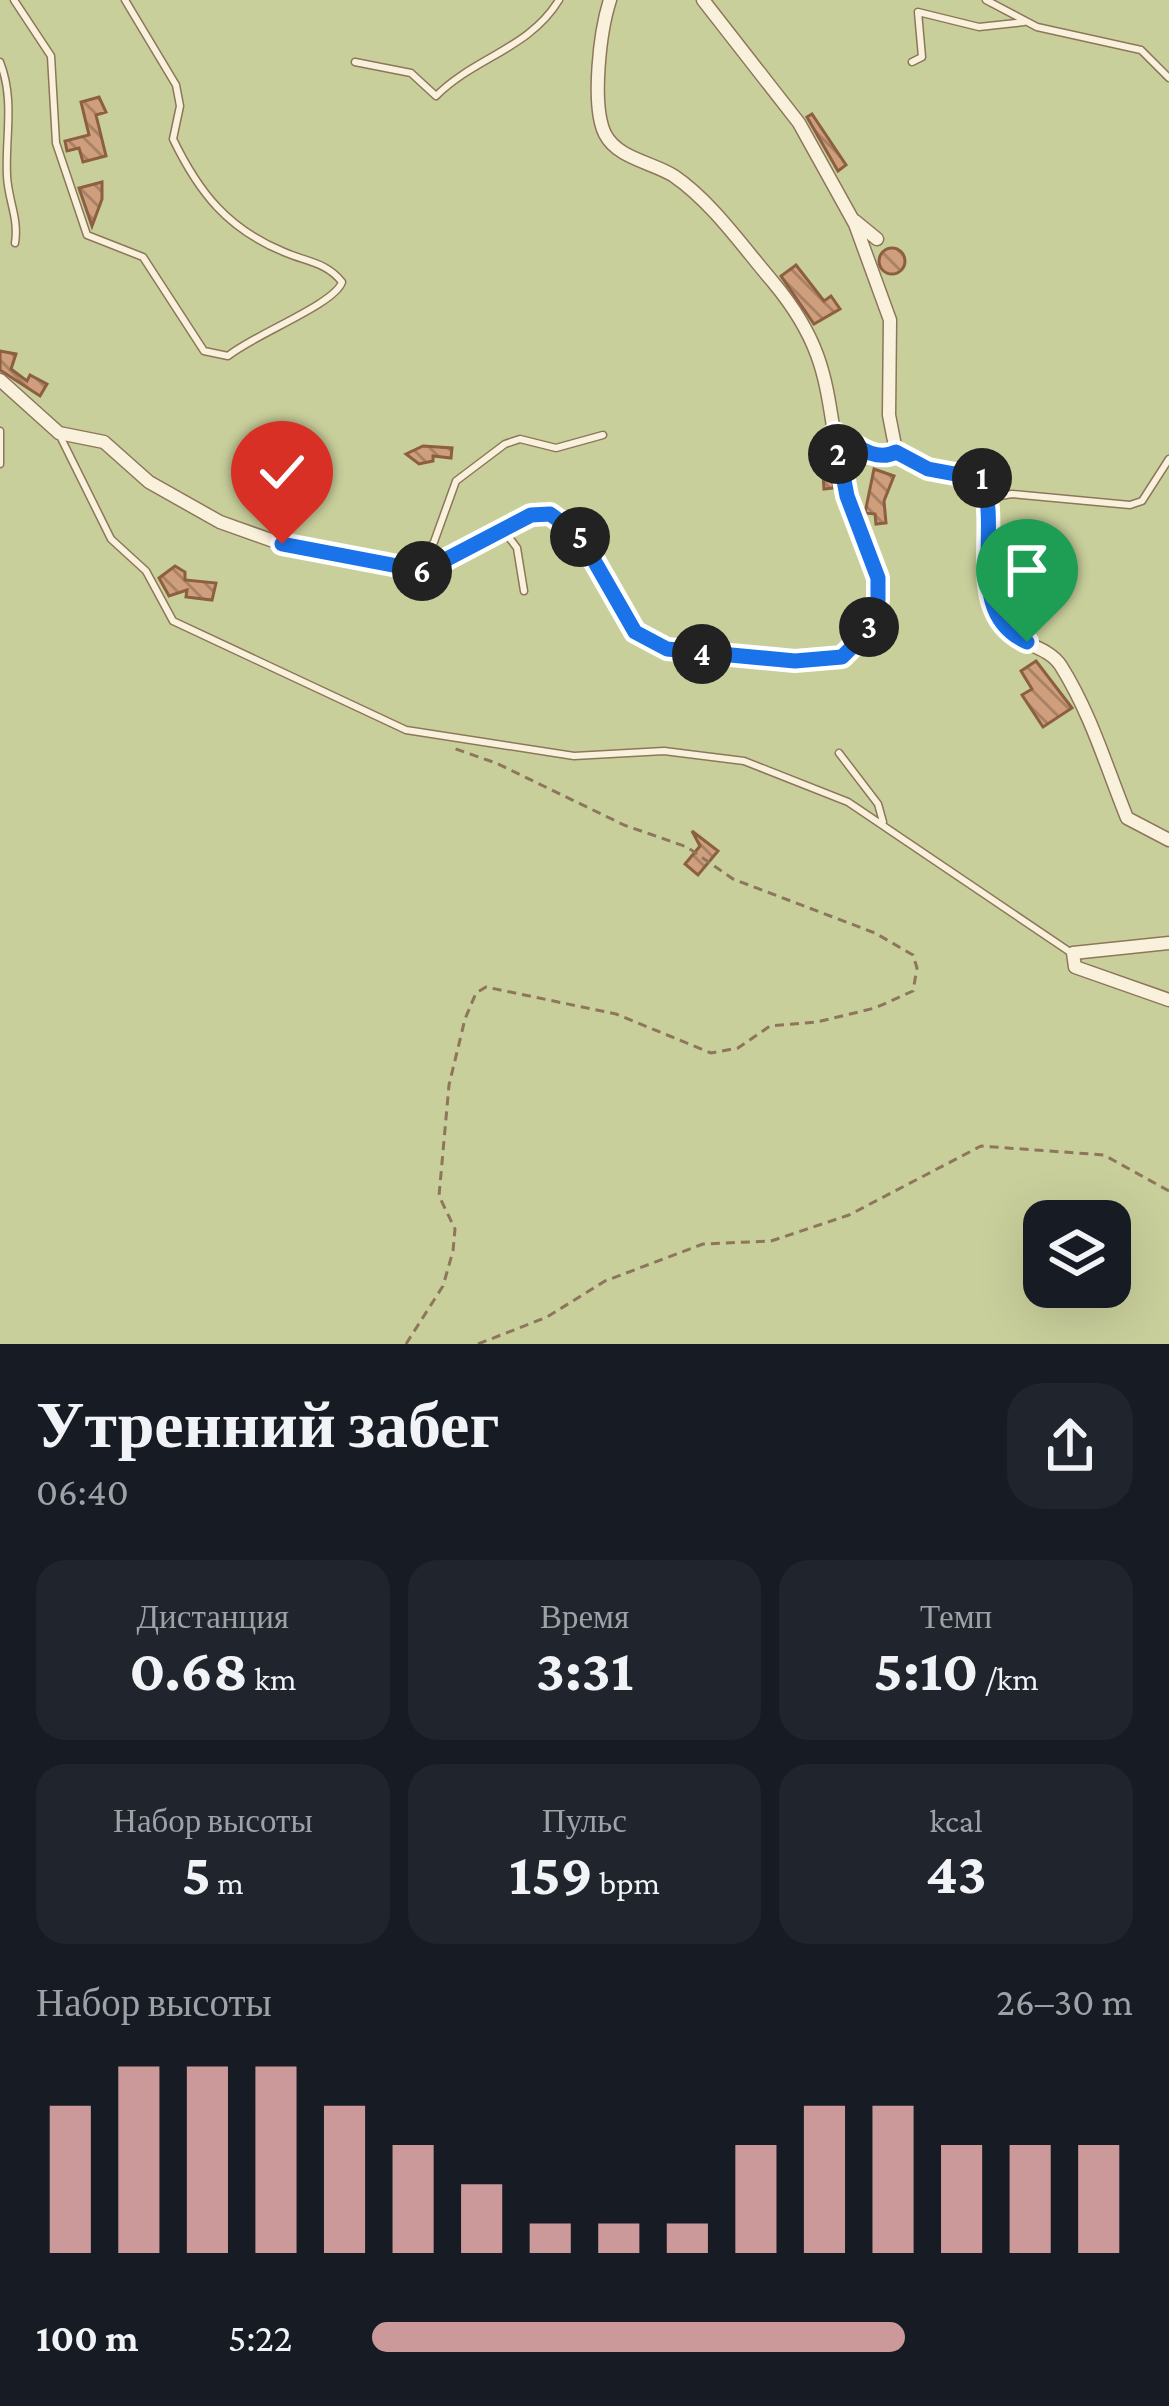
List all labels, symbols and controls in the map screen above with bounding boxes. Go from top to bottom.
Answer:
pin [231,421,333,544]
pin: 2 [808,424,868,484]
text: 2 [830,435,846,472]
icon: check [249,439,315,505]
pin: 1 [952,448,1012,508]
text: 1 [976,459,988,496]
pin: 5 [550,507,610,567]
text: 5 [572,518,588,555]
pin [976,519,1078,642]
icon: arrive [994,537,1060,603]
pin: 6 [392,541,452,601]
text: 6 [413,552,431,589]
pin: 3 [839,597,899,657]
text: 3 [861,608,877,645]
pin: 4 [672,624,732,684]
text: 4 [693,635,711,672]
map controls [1023,1200,1131,1308]
button: layers [1023,1200,1131,1308]
button: share [1007,1383,1133,1509]
text: Утренний забег [36,1388,499,1461]
text: 06:40 [36,1470,129,1513]
text: Дистанция [137,1598,289,1635]
text: Время [540,1598,629,1635]
text: Темп [920,1598,992,1635]
text: 0.68 [129,1636,248,1703]
text: 3:31 [536,1636,633,1703]
text: 5:10 [874,1636,979,1703]
text: km [248,1660,296,1697]
text: /km [979,1660,1039,1697]
text: Набор высоты [113,1802,313,1839]
text: Пульс [542,1802,627,1839]
text: kcal [930,1802,983,1839]
text: 43 [926,1839,987,1906]
text: 5 [182,1840,211,1907]
text: 159 [509,1840,593,1907]
text: m [211,1864,244,1901]
text: bpm [593,1864,660,1901]
text: 26–30 m [996,1980,1133,2023]
text: Набор высоты [36,1981,272,2024]
text: 100 m [36,2316,139,2359]
text: 5:22 [228,2316,292,2359]

